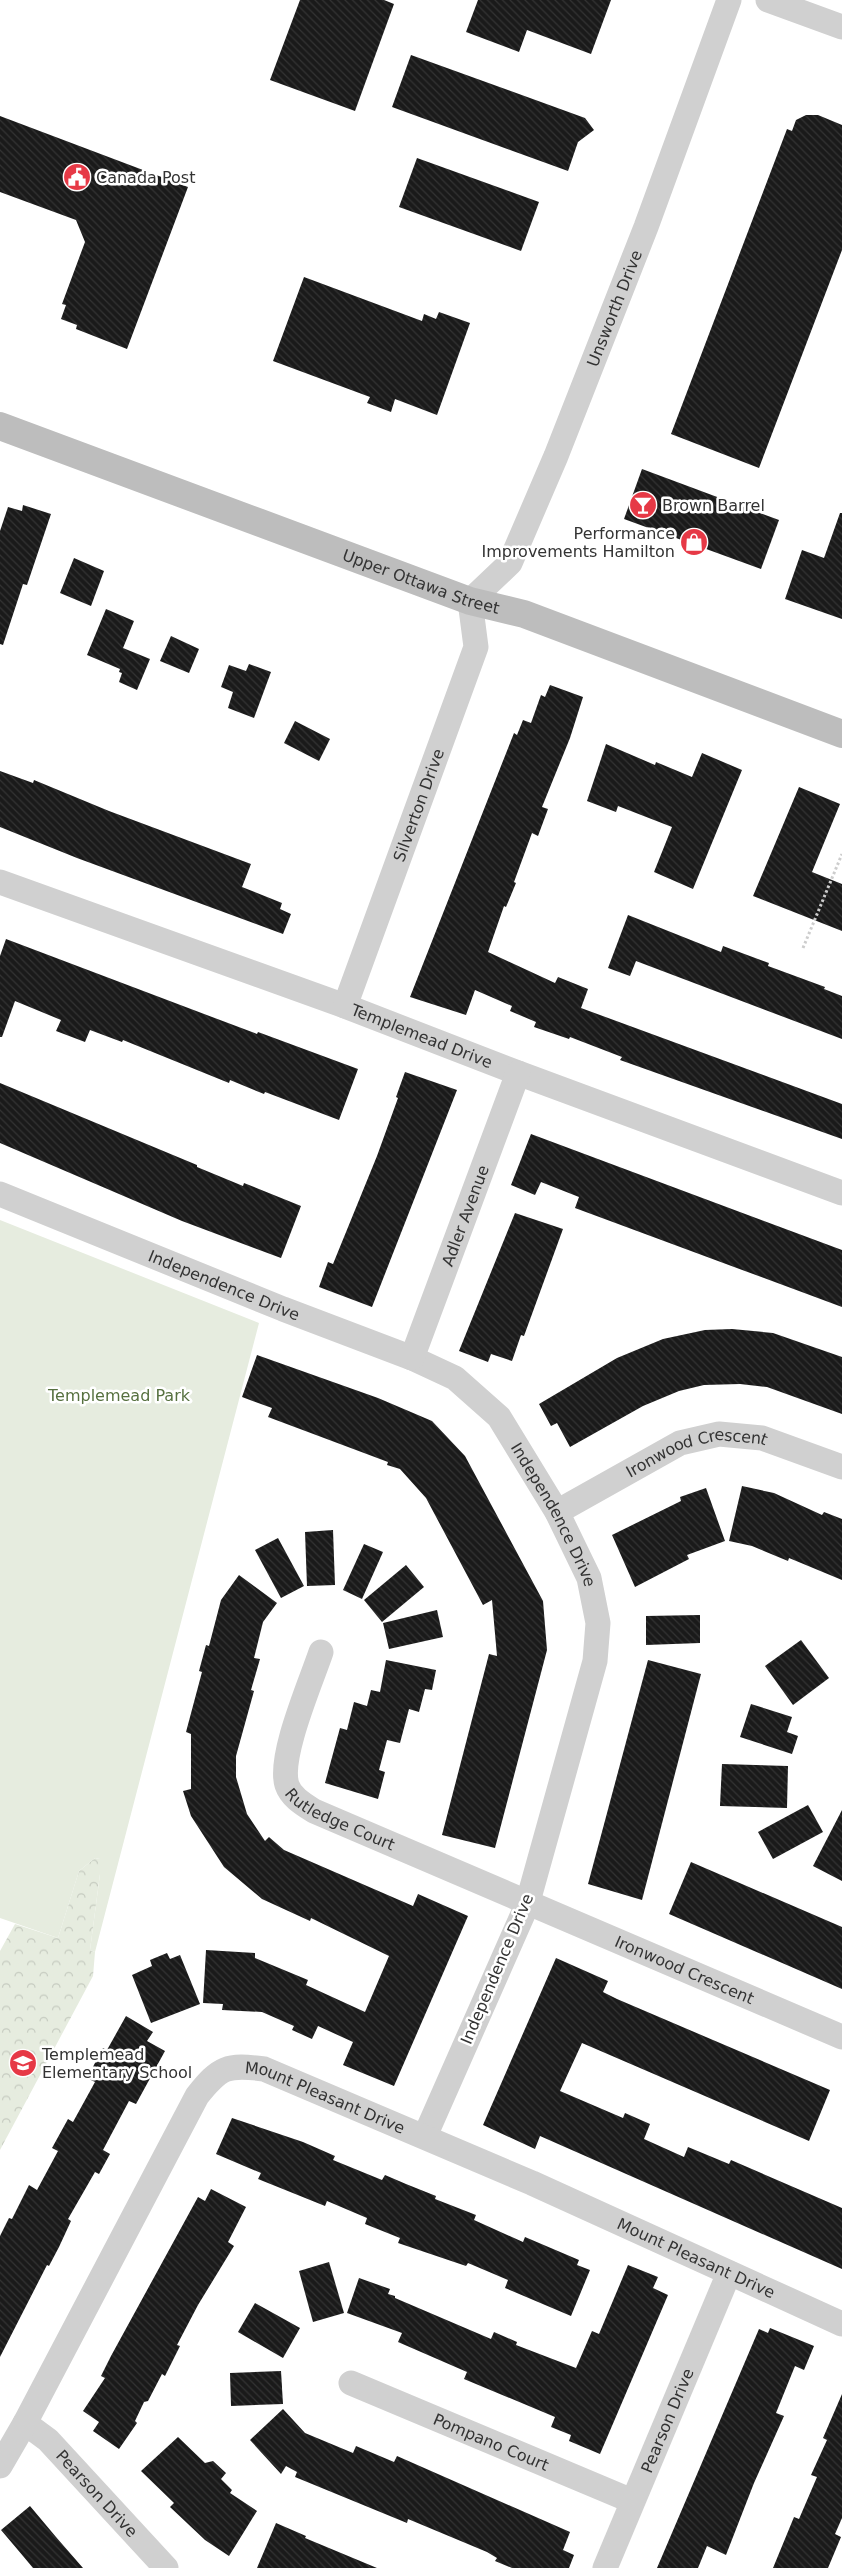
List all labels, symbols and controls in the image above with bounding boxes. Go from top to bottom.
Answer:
public building icon: Canada Post [62,162,92,192]
place label: Canada Post [96,168,195,187]
street label: Unsworth Drive [583,247,646,369]
bar icon: Brown Barrel [628,490,658,520]
place label: Brown Barrel [662,496,765,515]
place label: Performance Improvements Hamilton [481,524,675,561]
shop icon: Performance Improvements Hamilton [679,527,709,557]
street label: Upper Ottawa Street [340,545,501,617]
street label: Silverton Drive [389,746,448,864]
street label: Templemead Drive [347,999,495,1072]
street label: Adler Avenue [438,1162,492,1269]
street label: Independence Drive [146,1246,303,1324]
park label: Templemead Park [47,1386,191,1405]
street label: Ironwood Crescent [622,1424,770,1481]
street label: Independence Drive [507,1439,600,1588]
street label: Rutledge Court [281,1784,398,1854]
street label: Independence Drive [457,1891,537,2047]
street label: Ironwood Crescent [612,1931,757,2008]
place label: Templemead Elementary School [41,2045,192,2082]
school or university icon: Templemead Elementary School [8,2048,38,2078]
street label: Mount Pleasant Drive [244,2057,408,2137]
street label: Mount Pleasant Drive [614,2214,778,2302]
street label: Pearson Drive [637,2365,697,2476]
street label: Pompano Court [431,2409,552,2475]
street label: Pearson Drive [52,2446,142,2541]

